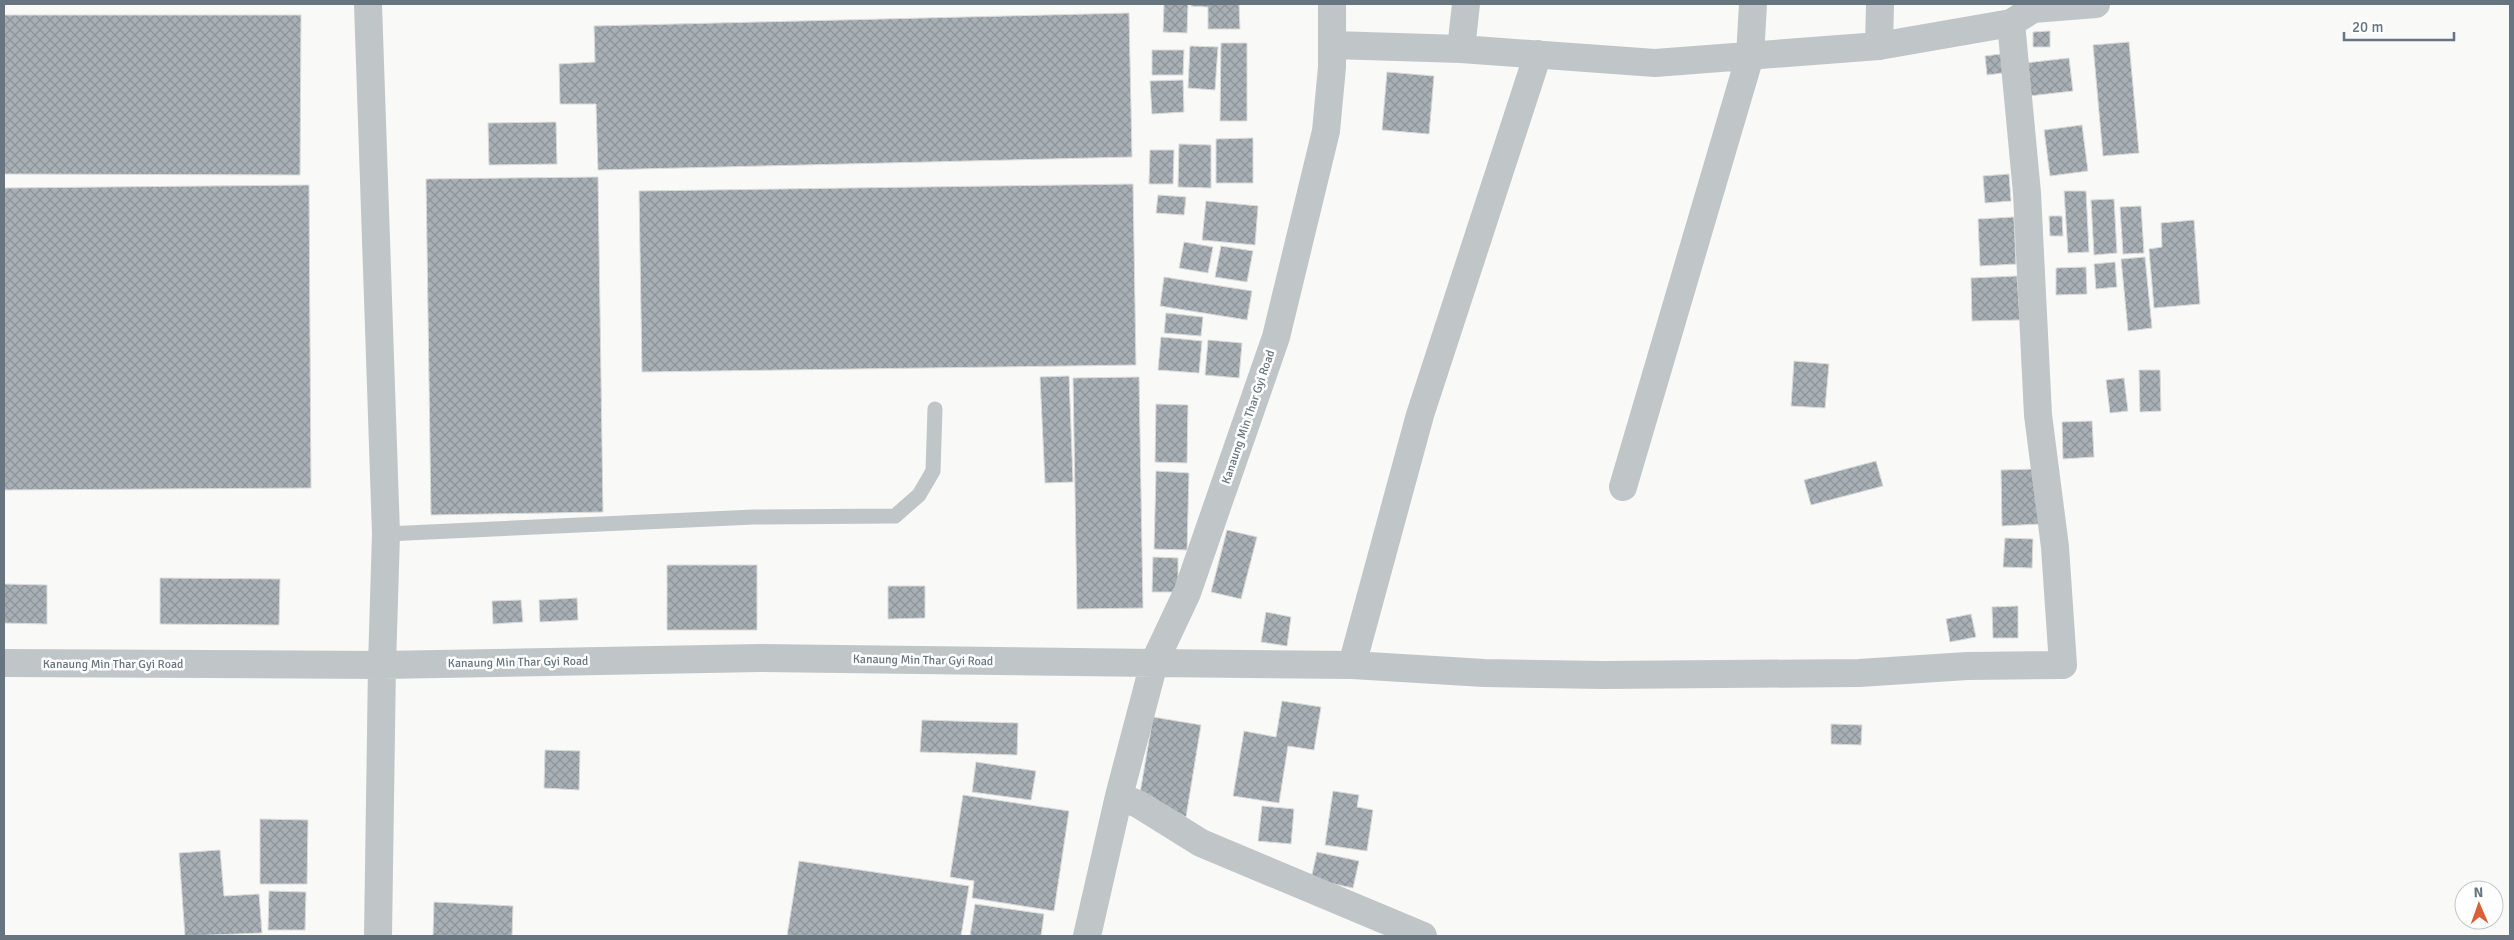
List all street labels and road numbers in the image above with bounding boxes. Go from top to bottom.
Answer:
street label: Kanaung Min Thar Gyi Road [1218,348,1278,486]
street label: Kanaung Min Thar Gyi Road [853,652,993,669]
street label: Kanaung Min Thar Gyi Road [448,654,588,671]
street label: Kanaung Min Thar Gyi Road [43,657,183,672]

